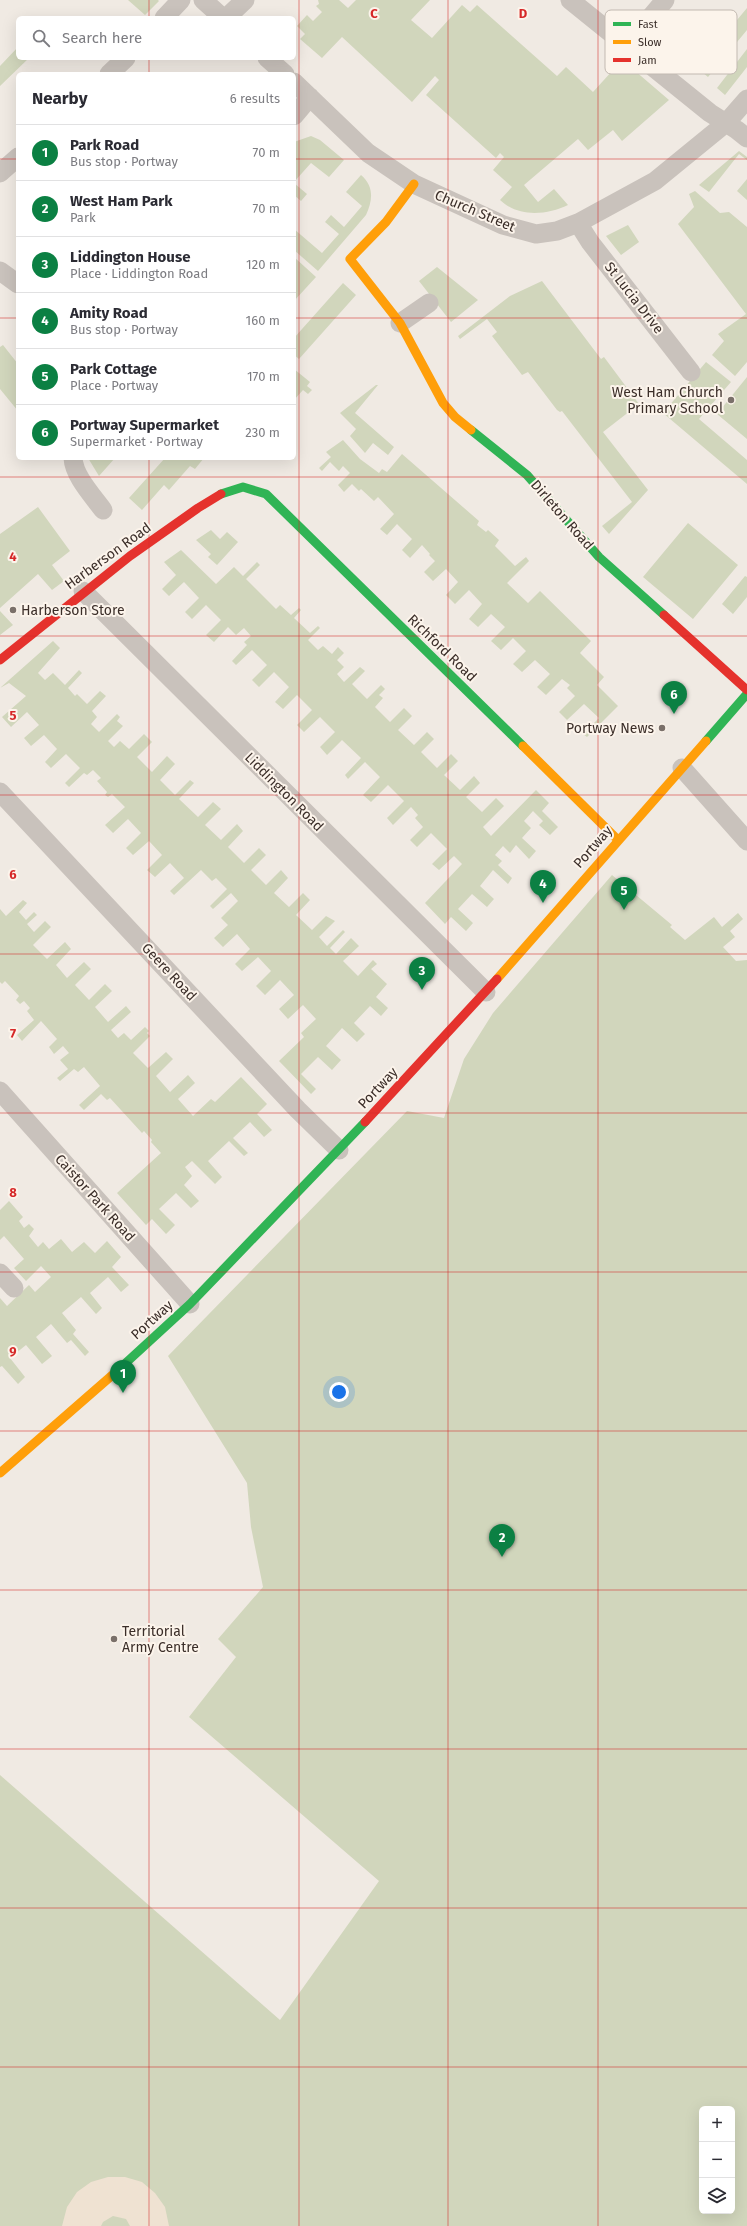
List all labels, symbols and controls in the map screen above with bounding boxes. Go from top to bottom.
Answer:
text: C [370,6,378,21]
text: D [519,6,528,21]
legend [605,10,737,74]
search box [16,16,296,60]
text: Fast [638,18,658,31]
icon: search [30,27,52,49]
text: Search here [62,29,142,47]
text: Slow [638,36,662,49]
text: Jam [638,54,657,67]
text: Nearby [32,88,87,109]
text: 6 results [230,91,280,106]
text: Park Road [70,136,139,154]
text: 1 [42,145,48,160]
text: 70 m [253,145,280,160]
text: Bus stop · Portway [70,154,178,169]
street label: Church Street [432,186,519,236]
text: West Ham Park [70,192,173,210]
text: 2 [42,201,48,216]
text: 70 m [253,201,280,216]
text: Park [70,210,96,225]
text: Liddington House [70,248,190,266]
text: 3 [42,257,48,272]
text: 120 m [246,257,280,272]
street label: St Lucia Drive [601,259,667,337]
text: Place · Liddington Road [70,266,208,281]
text: Amity Road [70,304,148,322]
text: 4 [41,313,49,328]
text: 160 m [246,313,280,328]
text: Bus stop · Portway [70,322,178,337]
text: Park Cottage [70,360,157,378]
text: 5 [42,369,48,384]
text: 170 m [247,369,280,384]
text: Place · Portway [70,378,158,393]
place label: West Ham Church Primary School [612,384,723,417]
marker: West Ham Church Primary School [726,395,736,405]
text: Portway Supermarket [70,416,219,434]
text: 6 [41,425,49,440]
text: 230 m [245,425,280,440]
text: Supermarket · Portway [70,434,203,449]
street label: Dirleton Road [527,476,597,554]
street label: Harberson Road [62,519,154,593]
text: 4 [9,549,17,564]
place label: Harberson Store [21,602,125,619]
marker: Harberson Store [8,605,18,615]
street label: Richford Road [404,611,480,685]
pin: 6 [661,681,687,714]
text: 5 [10,708,17,723]
place label: Portway News [566,720,654,737]
marker: Portway News [657,723,667,733]
street label: Liddington Road [241,749,327,835]
street label: Portway [570,822,616,872]
text: 6 [9,867,17,882]
pin: 4 [530,870,556,903]
pin: 5 [611,877,637,910]
street label: Geere Road [138,940,200,1004]
pin: 3 [409,957,435,990]
text: 7 [10,1026,16,1041]
street label: Portway [355,1064,402,1112]
street label: Caistor Park Road [51,1151,139,1245]
text: 8 [9,1185,17,1200]
street label: Portway [128,1297,177,1343]
text: 9 [9,1344,17,1359]
pin: 1 [110,1360,136,1393]
your location [329,1382,349,1402]
pin: 2 [489,1524,515,1557]
place label: Territorial Army Centre [122,1623,199,1656]
marker: Territorial Army Centre [109,1634,119,1644]
map controls [699,2106,735,2214]
button: + [699,2106,735,2142]
button: − [699,2142,735,2178]
button: layers [699,2178,735,2214]

